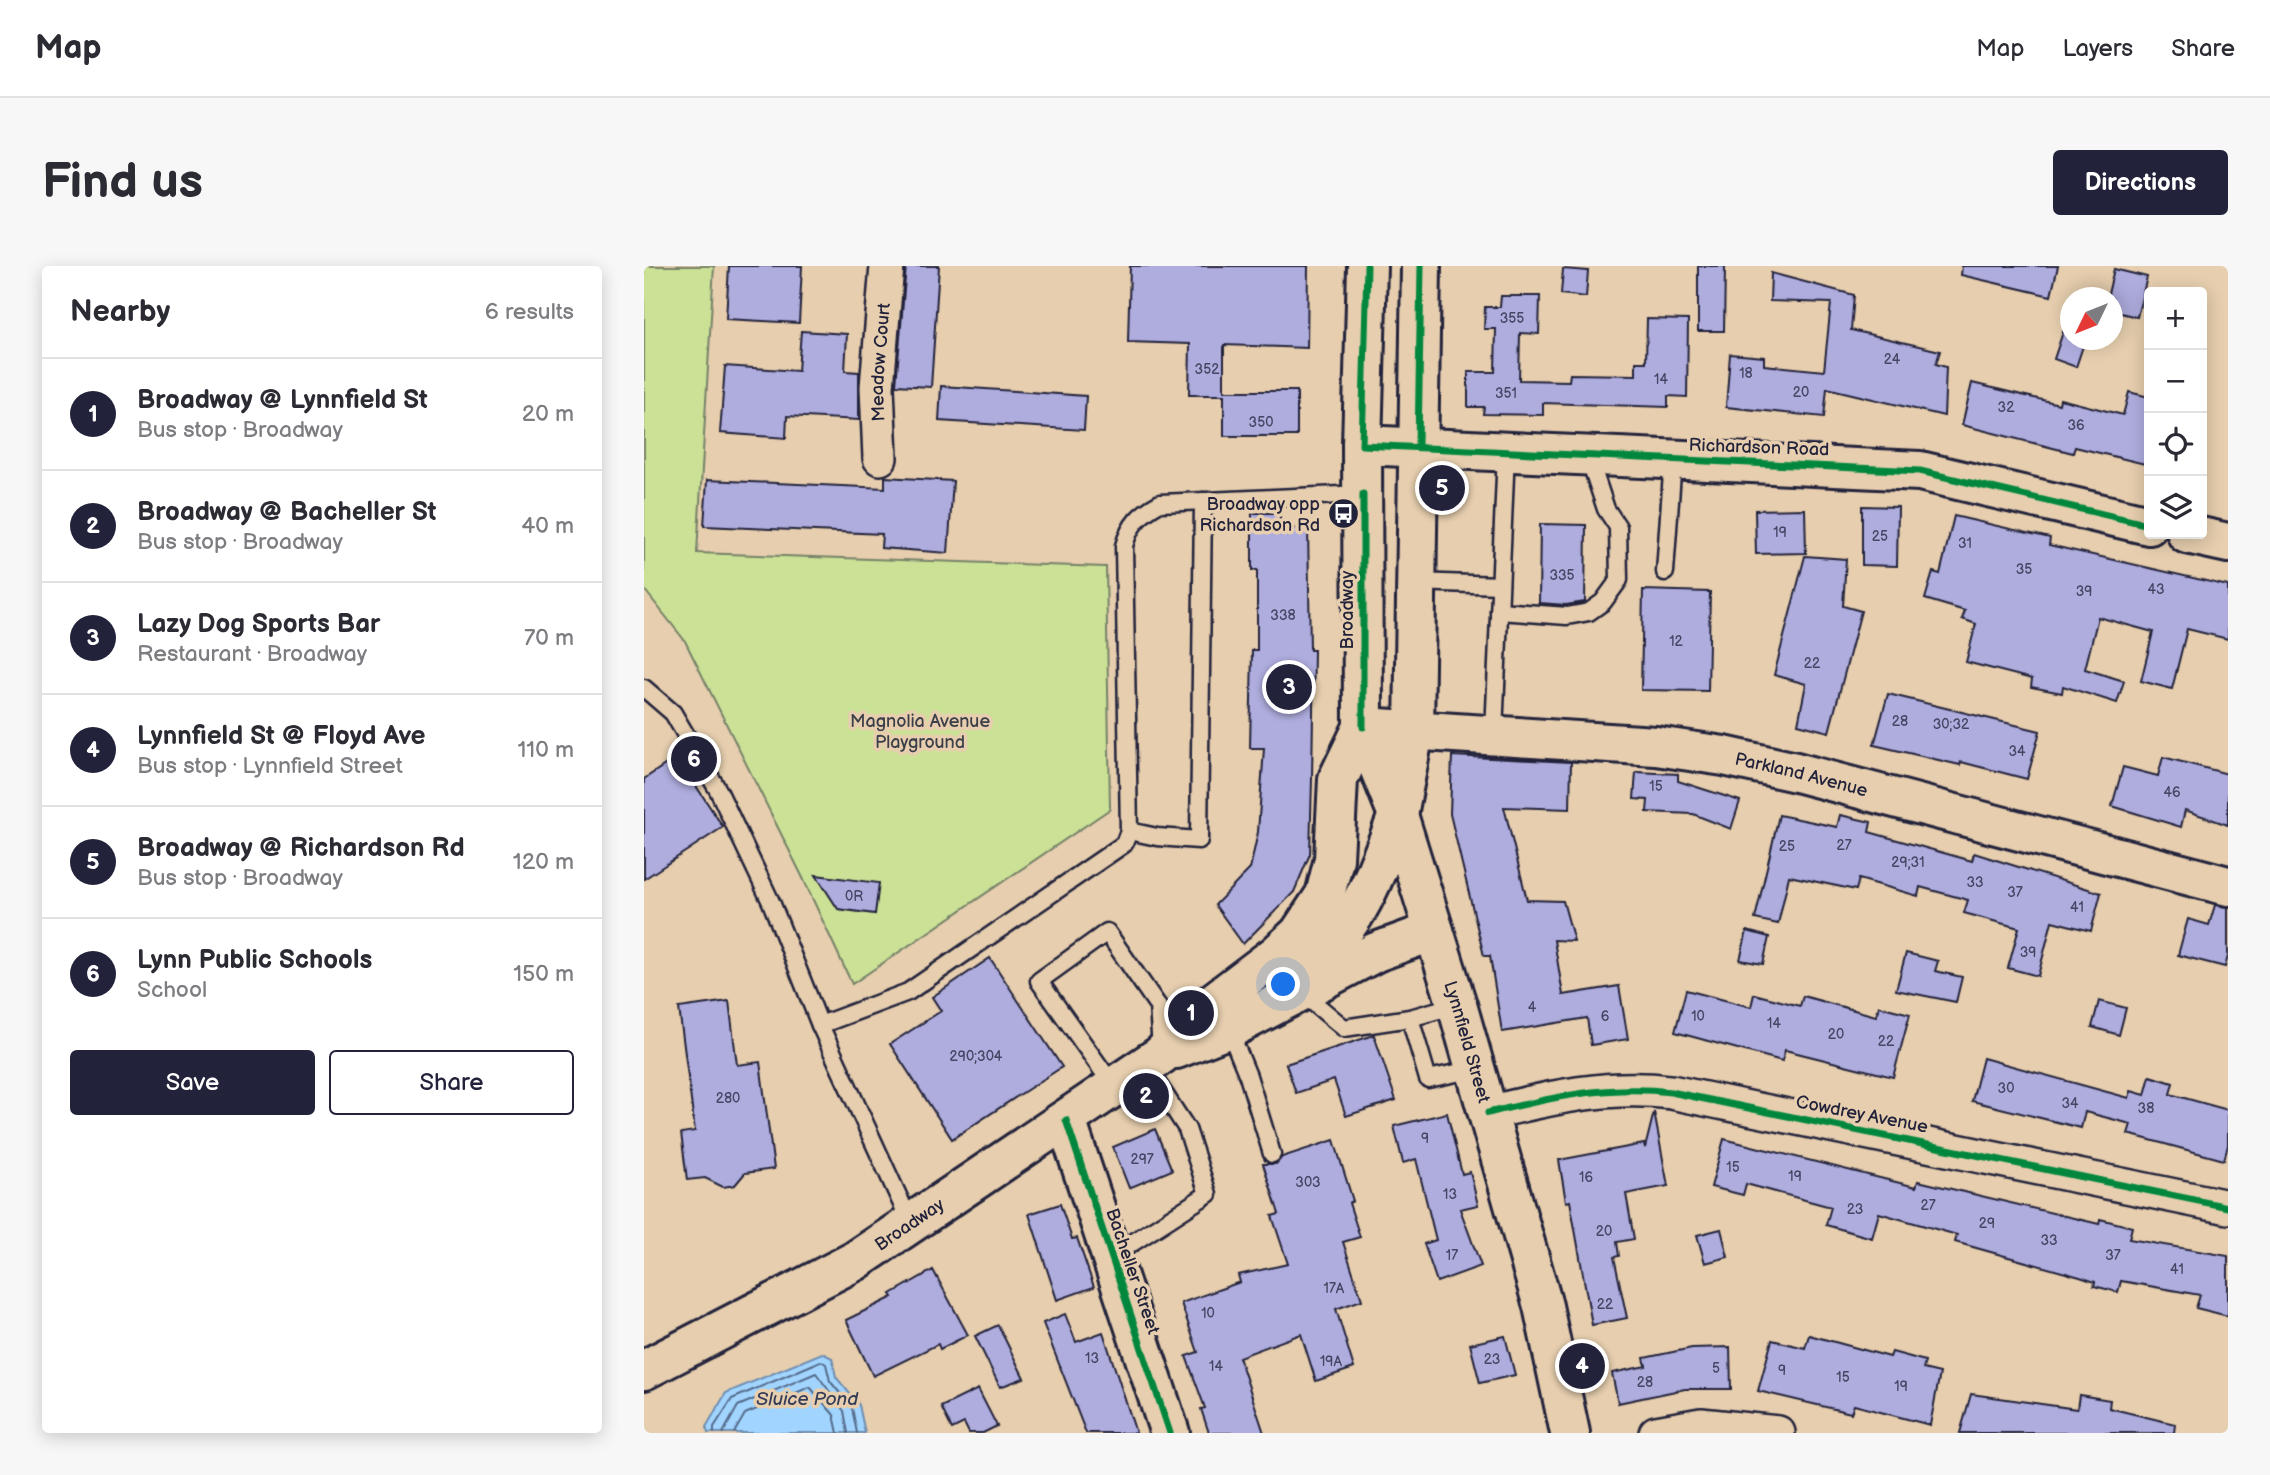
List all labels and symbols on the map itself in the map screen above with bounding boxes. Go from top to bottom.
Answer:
north arrow [2060,287,2123,350]
street label: Meadow Court [867,302,895,422]
house number: 355 [1500,310,1524,327]
house number: 24 [1884,351,1901,368]
house number: 352 [1195,361,1220,378]
house number: 18 [1739,365,1753,382]
house number: 14 [1654,371,1668,388]
house number: 20 [1793,384,1809,401]
house number: 351 [1495,385,1517,402]
house number: 32 [1998,399,2015,416]
house number: 350 [1249,414,1273,431]
house number: 36 [2067,417,2085,434]
street label: Richardson Road [1688,435,1830,460]
pin: 5 [1419,462,1465,514]
place label: Broadway opp Richardson Rd [1200,494,1320,536]
bus stop icon: Broadway opp Richardson Rd [1326,497,1360,531]
house number: 19 [1773,524,1787,541]
house number: 25 [1872,528,1888,545]
house number: 31 [1958,535,1972,552]
house number: 35 [2016,561,2032,578]
house number: 335 [1549,567,1575,584]
street label: Broadway [1337,570,1358,649]
house number: 43 [2147,581,2165,598]
house number: 39 [2076,583,2092,600]
house number: 338 [1270,607,1296,624]
house number: 12 [1669,633,1684,650]
house number: 22 [1804,655,1821,672]
pin: 3 [1266,661,1312,713]
park label: Magnolia Avenue Playground [850,711,990,753]
house number: 28 [1892,713,1908,730]
house number: 30;32 [1933,716,1970,733]
pin: 6 [671,733,717,785]
house number: 34 [2008,743,2026,760]
street label: Parkland Avenue [1733,749,1870,802]
house number: 15 [1649,778,1663,795]
house number: 46 [2163,784,2181,801]
house number: 27 [1836,837,1852,854]
house number: 25 [1779,838,1795,855]
house number: 29;31 [1891,854,1925,871]
house number: 33 [1966,874,1984,891]
house number: 37 [2007,884,2023,901]
house number: 0R [845,888,863,905]
house number: 41 [2070,899,2084,916]
house number: 39 [2020,944,2036,961]
your location [1266,967,1300,1001]
street label: Lynnfield Street [1439,979,1495,1106]
pin: 1 [1168,987,1214,1039]
house number: 4 [1528,999,1537,1016]
house number: 6 [1601,1008,1610,1025]
house number: 10 [1691,1008,1705,1025]
house number: 14 [1767,1015,1781,1032]
house number: 20 [1828,1026,1844,1043]
house number: 22 [1878,1033,1895,1050]
house number: 290;304 [950,1048,1003,1065]
pin: 2 [1123,1070,1169,1122]
house number: 30 [1998,1080,2014,1097]
house number: 280 [716,1090,740,1107]
street label: Cowdrey Avenue [1794,1091,1930,1138]
house number: 34 [2061,1095,2079,1112]
house number: 38 [2138,1100,2154,1117]
house number: 9 [1421,1130,1429,1147]
house number: 297 [1130,1151,1154,1168]
house number: 15 [1726,1159,1740,1176]
house number: 19 [1788,1168,1802,1185]
house number: 16 [1579,1169,1593,1186]
house number: 303 [1295,1174,1321,1191]
house number: 13 [1443,1186,1457,1203]
street label: Broadway [871,1194,949,1256]
house number: 27 [1920,1197,1936,1214]
house number: 23 [1847,1201,1863,1218]
street label: Bacheller Street [1101,1205,1164,1337]
house number: 29 [1979,1215,1995,1232]
house number: 20 [1596,1223,1612,1240]
house number: 33 [2040,1232,2058,1249]
house number: 17 [1446,1247,1458,1264]
house number: 37 [2105,1247,2121,1264]
house number: 41 [2170,1261,2184,1278]
house number: 17A [1324,1280,1345,1297]
house number: 22 [1597,1296,1614,1313]
house number: 10 [1201,1305,1215,1322]
pin: 4 [1559,1340,1605,1392]
house number: 13 [1085,1350,1099,1367]
house number: 23 [1484,1351,1500,1368]
house number: 19A [1320,1353,1342,1370]
house number: 14 [1209,1358,1223,1375]
house number: 5 [1712,1360,1720,1377]
house number: 9 [1778,1362,1786,1379]
house number: 15 [1836,1369,1850,1386]
house number: 28 [1637,1374,1653,1391]
house number: 19 [1894,1378,1908,1395]
water label: Sluice Pond [756,1388,859,1411]

